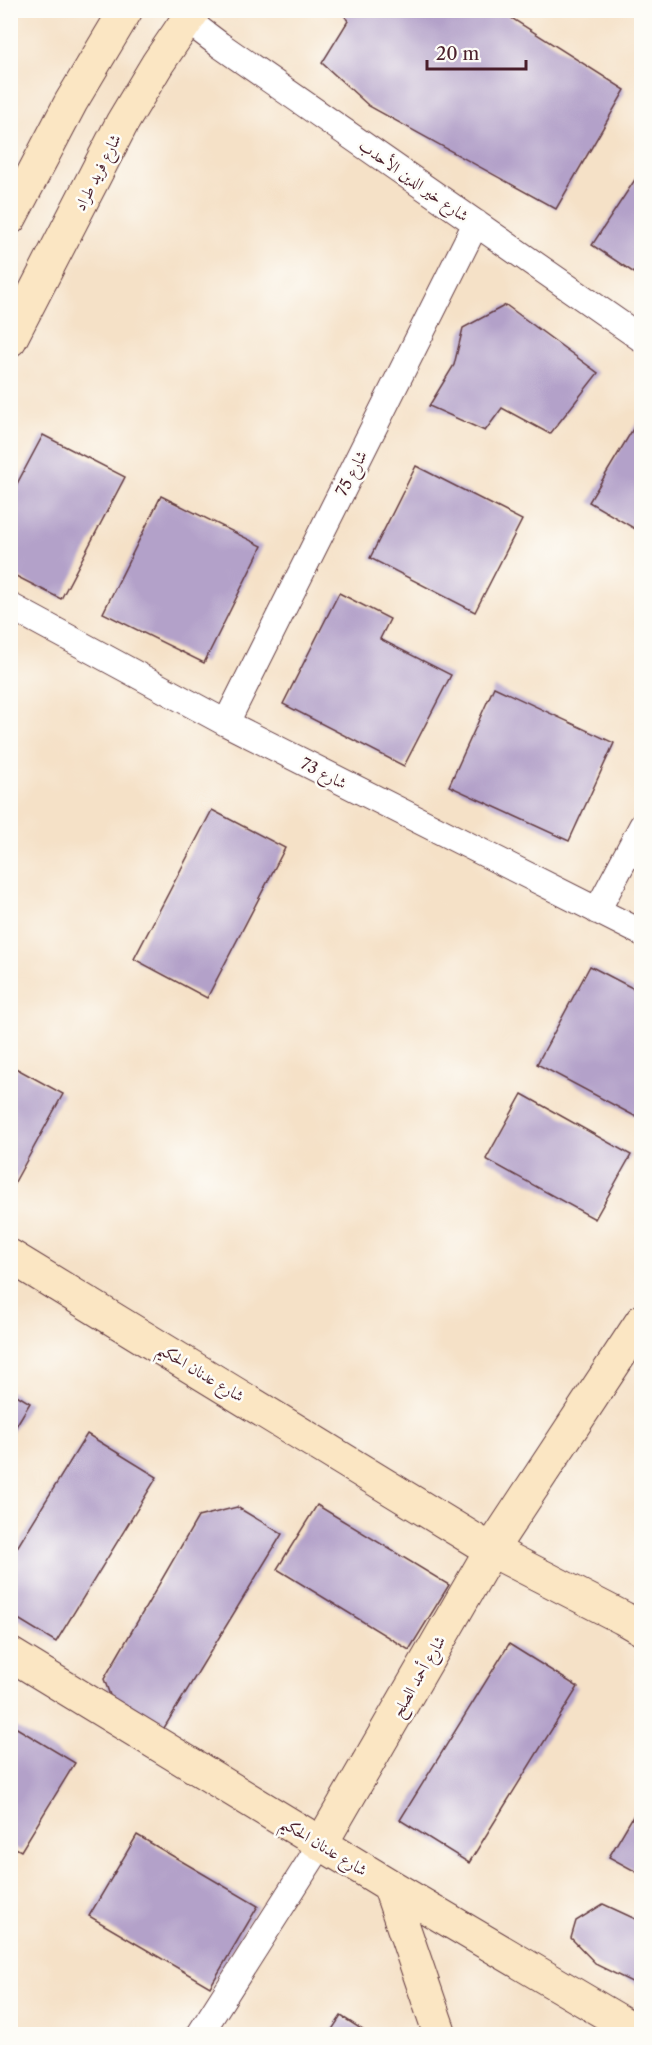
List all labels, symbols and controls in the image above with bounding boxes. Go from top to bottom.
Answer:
scale bar [427,33,526,71]
text: 20 m [436,43,480,65]
street label: شارع فريد طراد [69,130,128,216]
street label: شارع خير الدين الأحدب [353,134,473,229]
street label: شارع 75 [331,447,375,501]
street label: شارع 73 [296,753,350,797]
street label: شارع عدنان الحكيم [150,1338,248,1412]
street label: شارع أحمد الصلح [386,1631,454,1723]
street label: شارع عدنان الحكيم [273,1812,371,1886]

